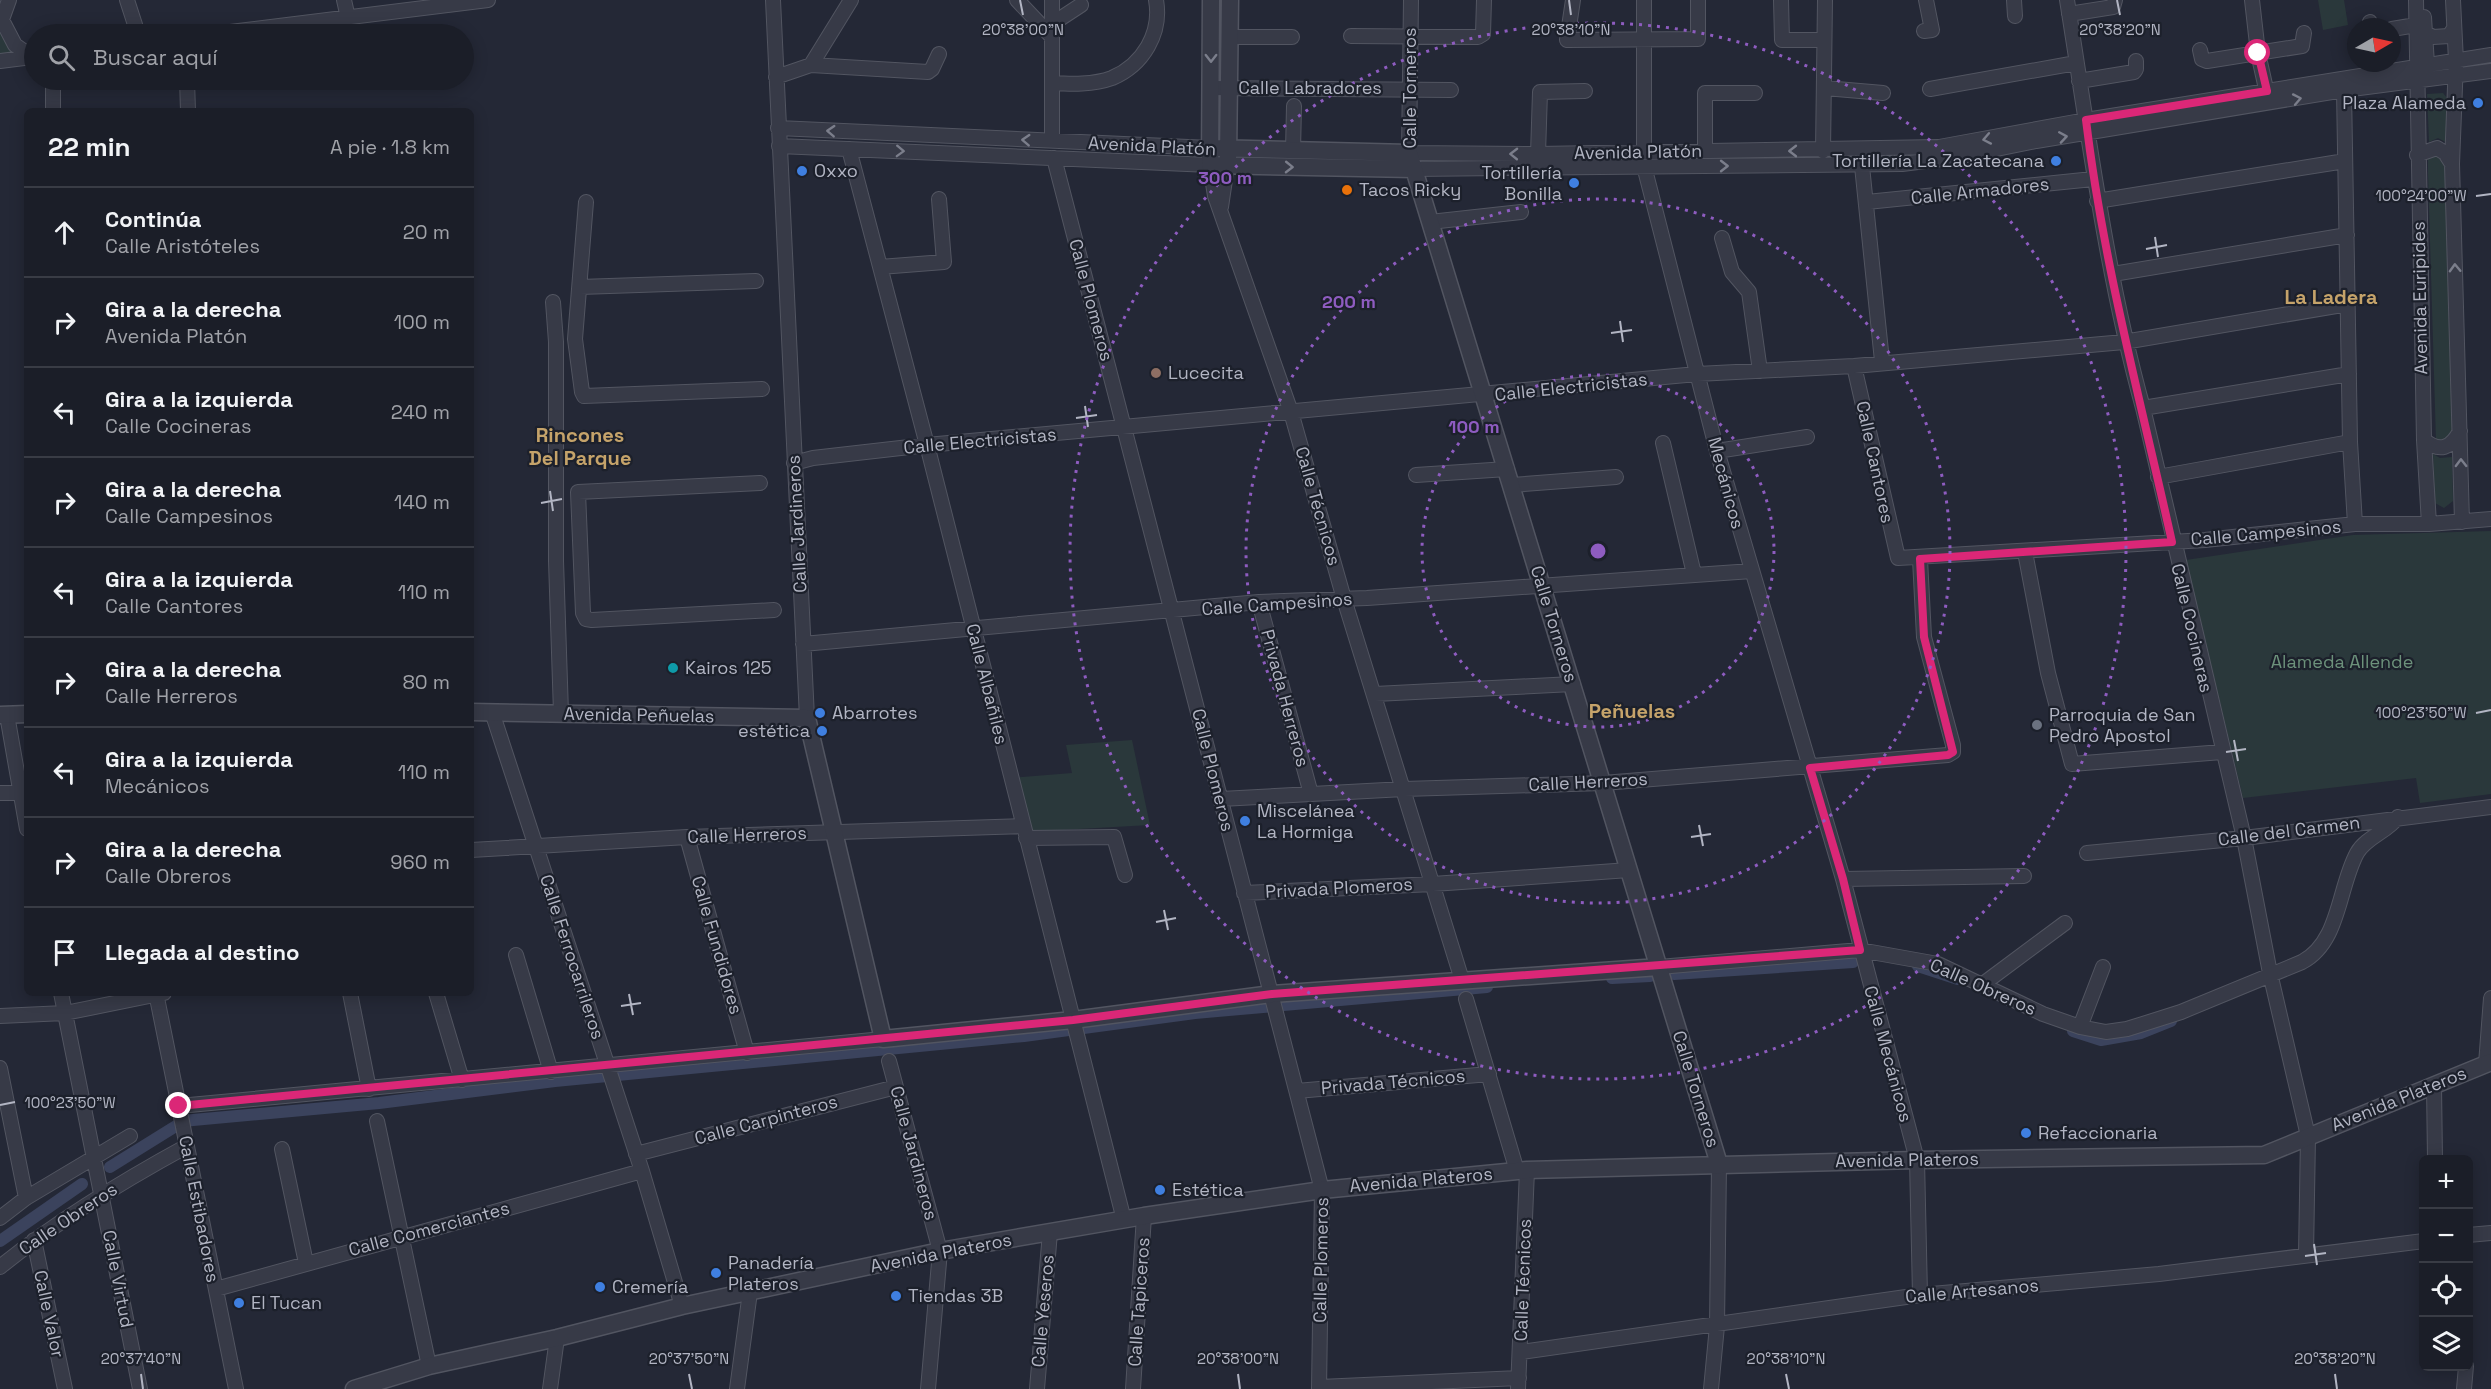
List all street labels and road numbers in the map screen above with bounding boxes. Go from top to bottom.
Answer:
street label: Calle Torneros [1398,28,1421,149]
street label: Calle Labradores [1238,76,1382,99]
street label: Avenida Platón [1087,131,1217,160]
street label: Avenida Platón [1574,139,1702,164]
street label: Calle Armadores [1910,172,2050,209]
street label: Avenida Euripides [2407,221,2432,375]
street label: Calle Plomeros [1064,236,1119,363]
street label: Calle Electricistas [1493,367,1649,406]
street label: Calle Cantores [1851,399,1900,525]
street label: Calle Electricistas [902,422,1057,459]
street label: Mecánicos [1703,434,1750,531]
street label: Calle Técnicos [1291,444,1346,568]
street label: Calle Jardineros [781,455,812,593]
street label: Calle Campesinos [2190,514,2342,551]
street label: Calle Cocineras [2166,561,2219,695]
street label: Calle Torneros [1526,563,1583,685]
street label: Calle Campesinos [1201,587,1353,620]
street label: Calle Albañiles [961,621,1014,747]
street label: Privada Herreros [1256,627,1315,769]
street label: Avenida Peñuelas [563,702,715,727]
street label: Calle Plomeros [1187,706,1240,834]
street label: Calle Herreros [1528,767,1648,796]
street label: Calle del Carmen [2216,810,2361,851]
street label: Calle Herreros [687,821,807,848]
street label: Calle Ferrocarrileros [535,872,610,1042]
street label: Privada Plomeros [1265,872,1413,903]
street label: Calle Fundidores [687,873,748,1017]
street label: Calle Obreros [1927,953,2040,1020]
street label: Calle Mecánicos [1859,983,1918,1125]
street label: Calle Torneros [1668,1028,1725,1150]
street label: Avenida Plateros [2328,1061,2470,1136]
street label: Privada Técnicos [1320,1064,1466,1099]
street label: Calle Jardineros [886,1083,943,1222]
street label: Calle Carpinteros [692,1089,840,1150]
street label: Calle Estibadores [174,1134,225,1284]
street label: Avenida Plateros [1835,1147,1979,1172]
street label: Avenida Plateros [1348,1162,1494,1197]
street label: Calle Obreros [14,1177,121,1260]
street label: Calle Comerciantes [346,1196,512,1261]
street label: Calle Plomeros [1308,1197,1333,1323]
street label: Calle Técnicos [1509,1218,1536,1342]
street label: Calle Virtud [98,1228,139,1330]
street label: Avenida Plateros [868,1228,1014,1278]
street label: Calle Tapiceros [1123,1237,1154,1367]
street label: Calle Yeseros [1026,1254,1059,1368]
street label: Calle Valor [29,1268,70,1360]
street label: Calle Artesanos [1904,1273,2040,1308]

